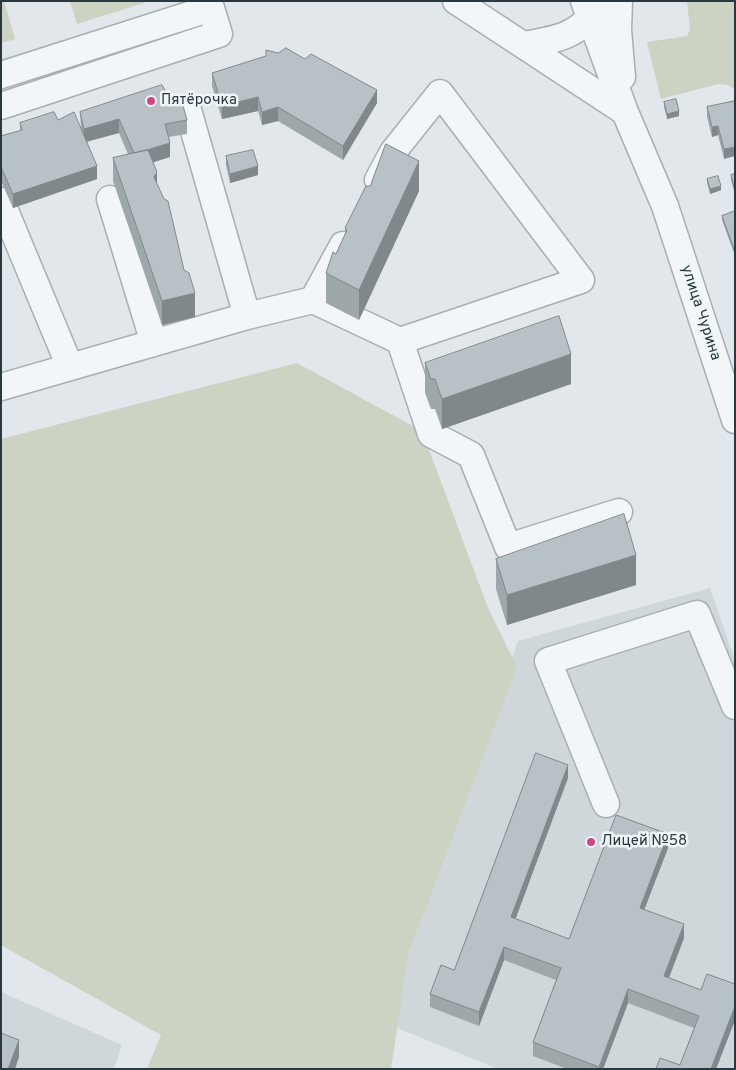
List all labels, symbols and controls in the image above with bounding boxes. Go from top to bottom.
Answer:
place label: Пятёрочка [161,92,237,110]
marker: Пятёрочка [145,95,157,107]
street label: улица Чурина [676,263,724,363]
place label: Лицей №58 [601,833,687,851]
marker: Лицей №58 [585,836,597,848]

